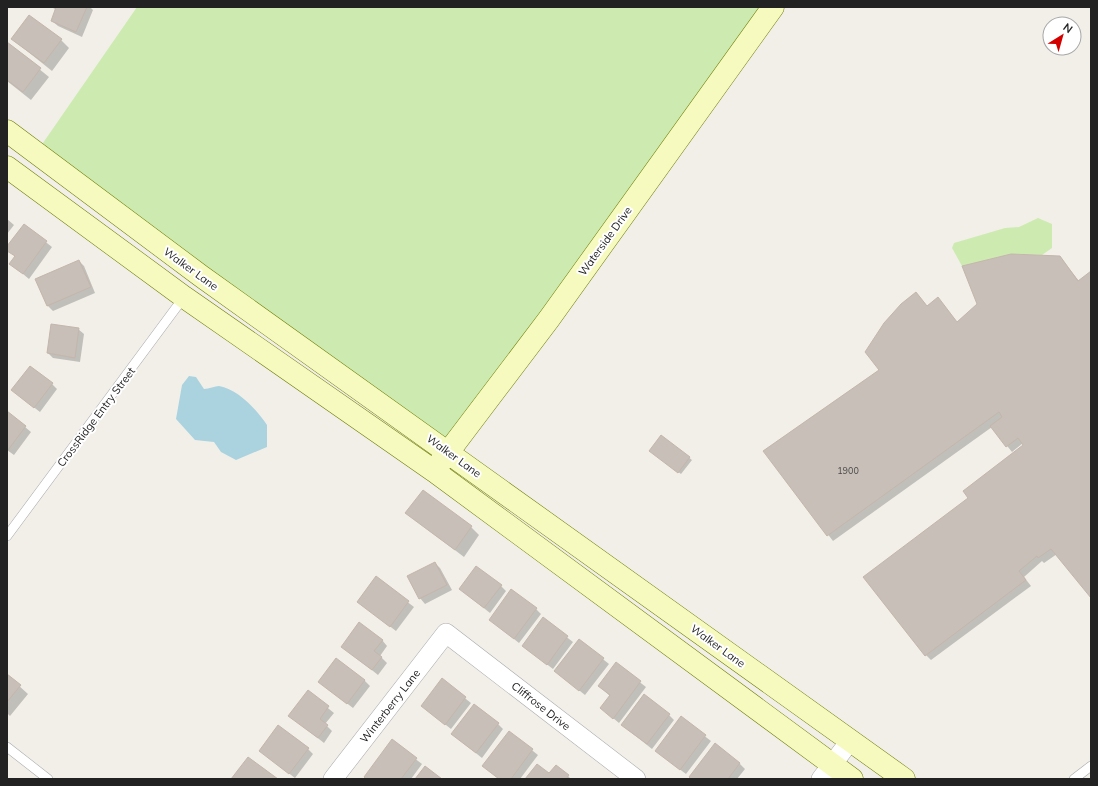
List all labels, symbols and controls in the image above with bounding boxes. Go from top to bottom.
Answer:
north arrow [1042,16,1082,56]
text: N [1060,20,1076,36]
street label: Waterside Drive [575,204,635,278]
street label: Walker Lane [161,244,221,294]
street label: CrossRidge Entry Street [54,364,138,470]
street label: Walker Lane [424,431,484,481]
house number: 1900 [837,465,859,476]
street label: Walker Lane [688,621,748,671]
street label: Winterberry Lane [357,666,423,746]
street label: Cliffrose Drive [509,679,573,733]

